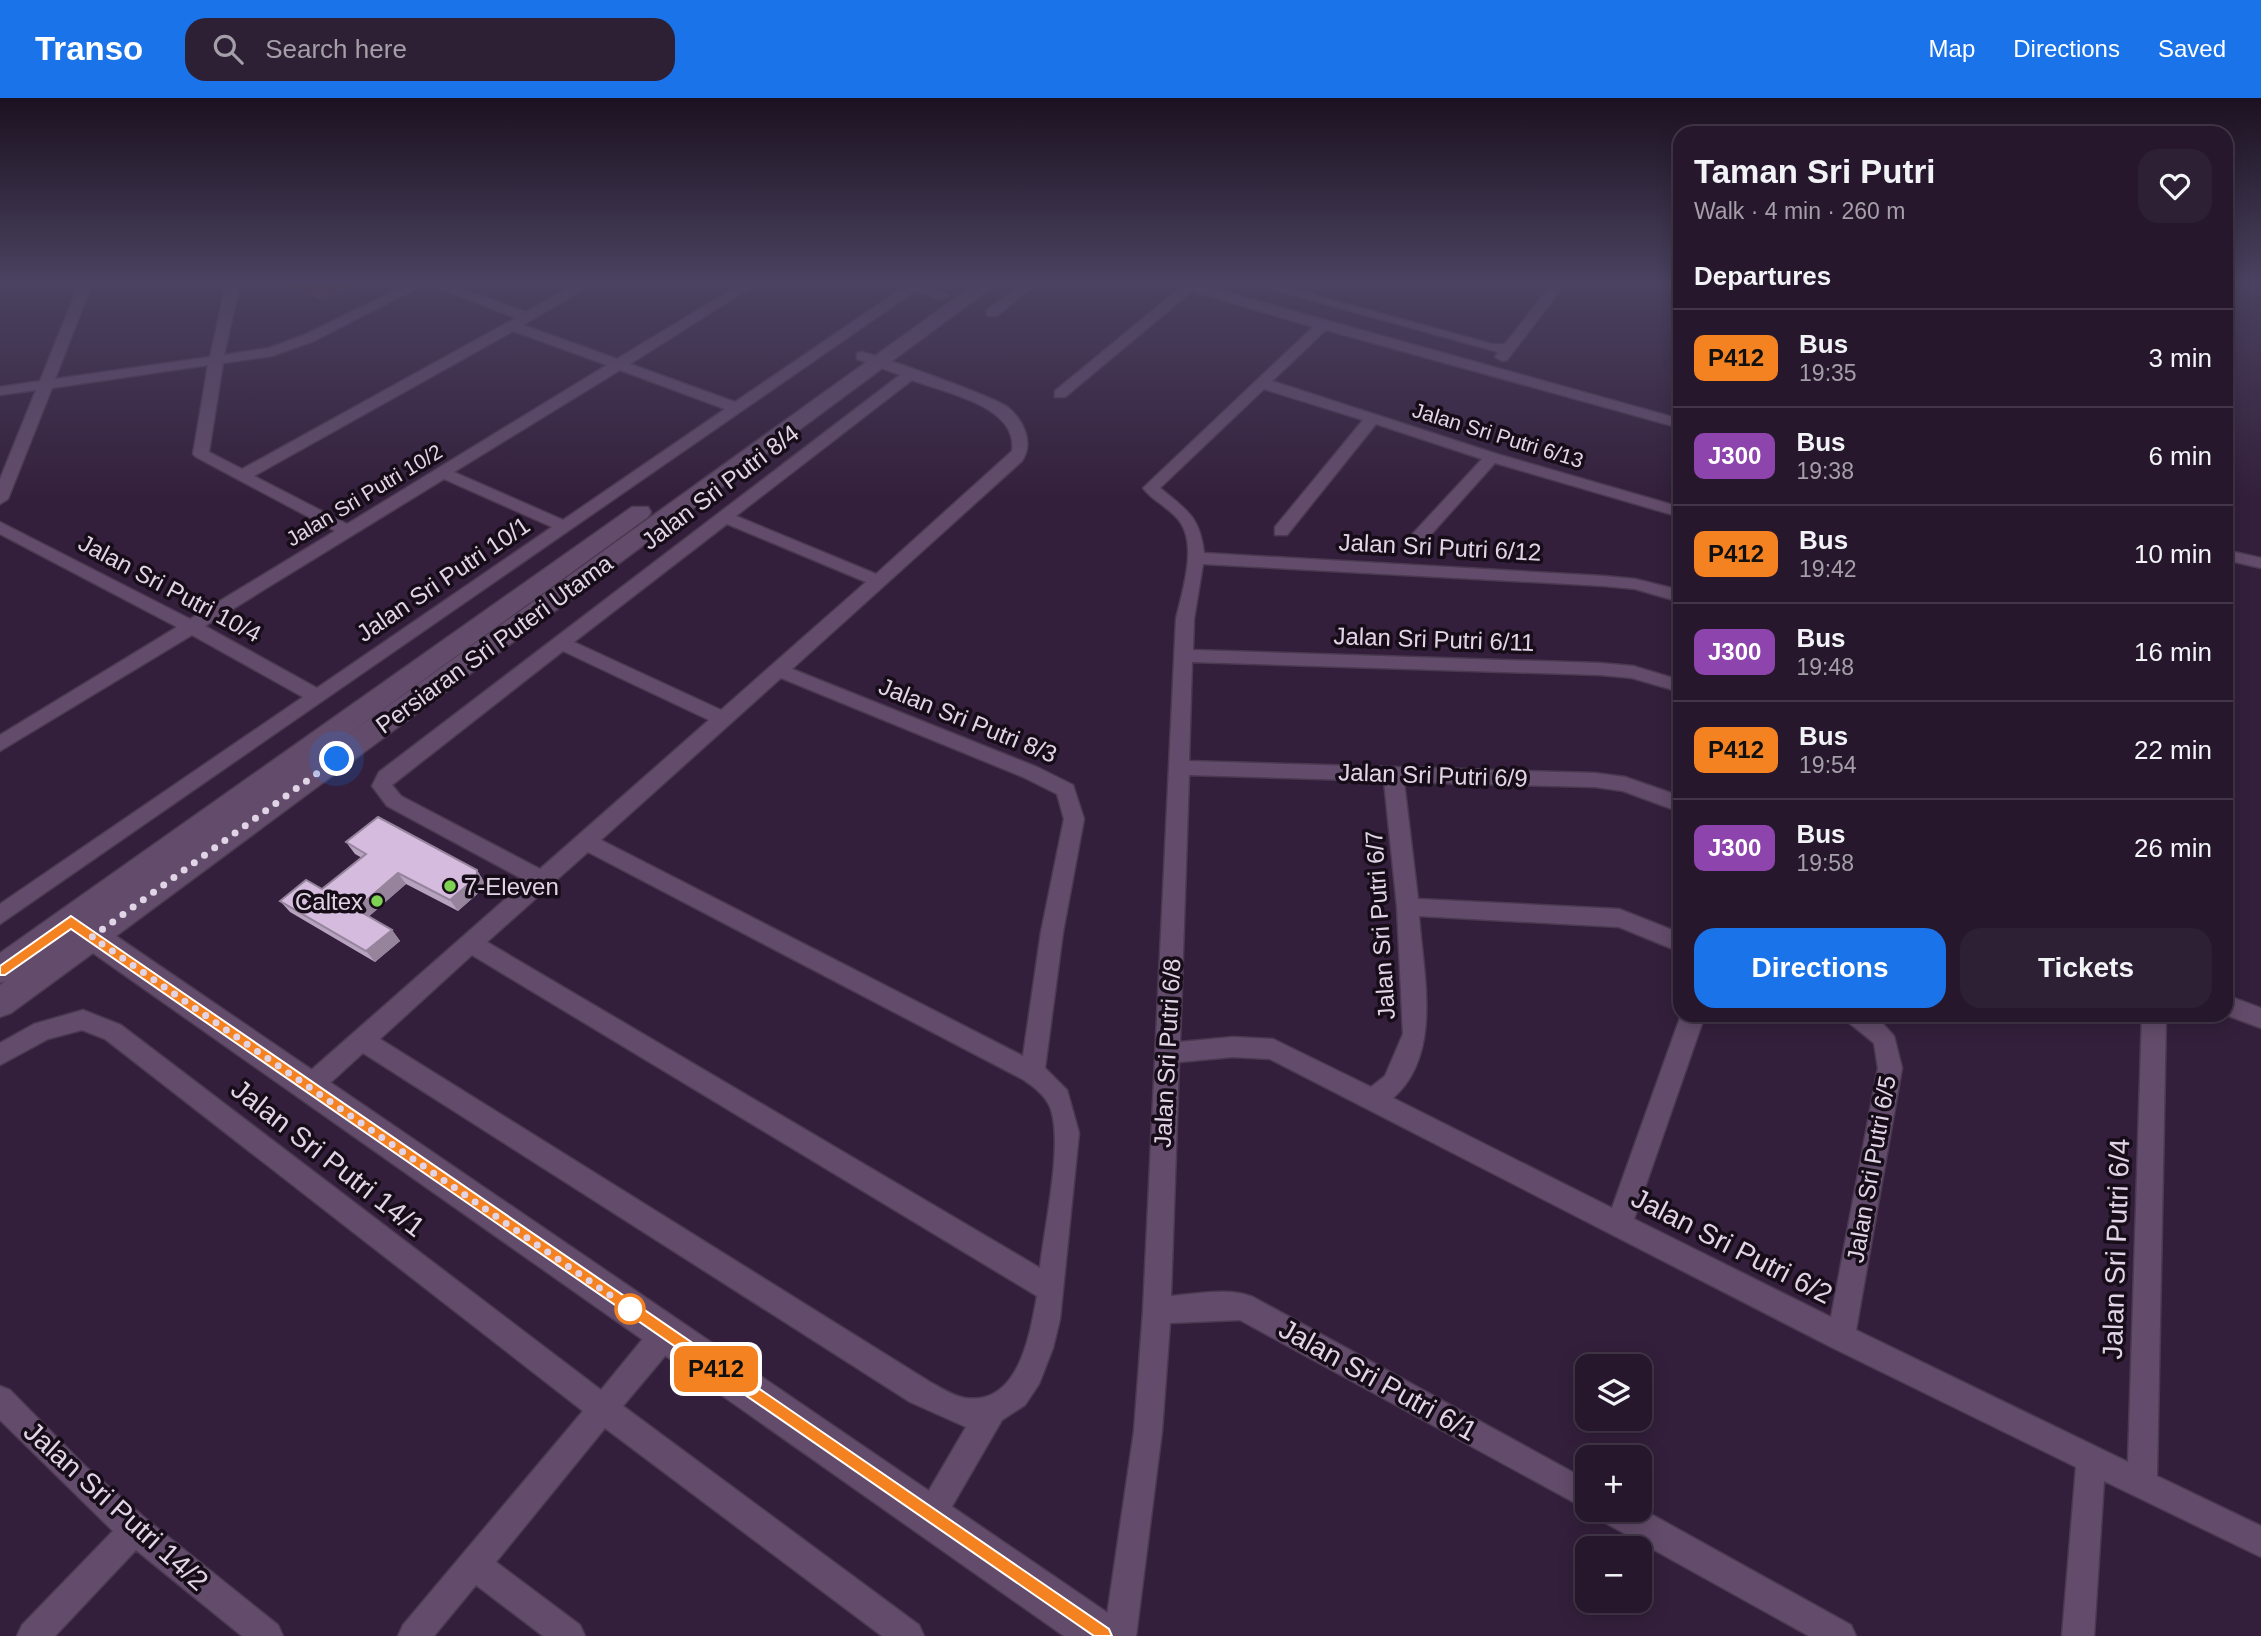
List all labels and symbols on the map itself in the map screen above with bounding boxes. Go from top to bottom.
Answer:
street label: Jalan Sri Putri 6/13 [1410,398,1586,472]
street label: Jalan Sri Putri 8/4 [636,419,804,555]
street label: Jalan Sri Putri 10/2 [282,439,446,551]
street label: Jalan Sri Putri 10/1 [351,511,535,647]
street label: Jalan Sri Putri 10/4 [74,528,266,648]
street label: Jalan Sri Putri 6/12 [1338,528,1542,566]
street label: Persiaran Sri Puteri Utama [371,549,618,739]
street label: Jalan Sri Putri 6/11 [1333,622,1535,656]
street label: Jalan Sri Putri 8/3 [875,672,1061,768]
your location [319,741,354,776]
street label: Jalan Sri Putri 6/9 [1338,758,1528,792]
street label: Jalan Sri Putri 6/7 [1360,830,1400,1020]
place label: 7-Eleven [464,873,559,900]
marker: 7-Eleven [442,878,458,894]
place label: Caltex [295,888,363,915]
marker: Caltex [369,893,385,909]
street label: Jalan Sri Putri 6/8 [1149,958,1185,1148]
street label: Jalan Sri Putri 14/1 [225,1073,431,1243]
street label: Jalan Sri Putri 6/5 [1841,1073,1901,1265]
street label: Jalan Sri Putri 6/4 [2097,1138,2135,1360]
street label: Jalan Sri Putri 6/2 [1627,1182,1837,1310]
unlabelled marker [615,1294,645,1324]
street label: Jalan Sri Putri 6/1 [1274,1313,1482,1447]
line badge: P412 [667,1346,765,1392]
street label: Jalan Sri Putri 14/2 [18,1415,214,1597]

